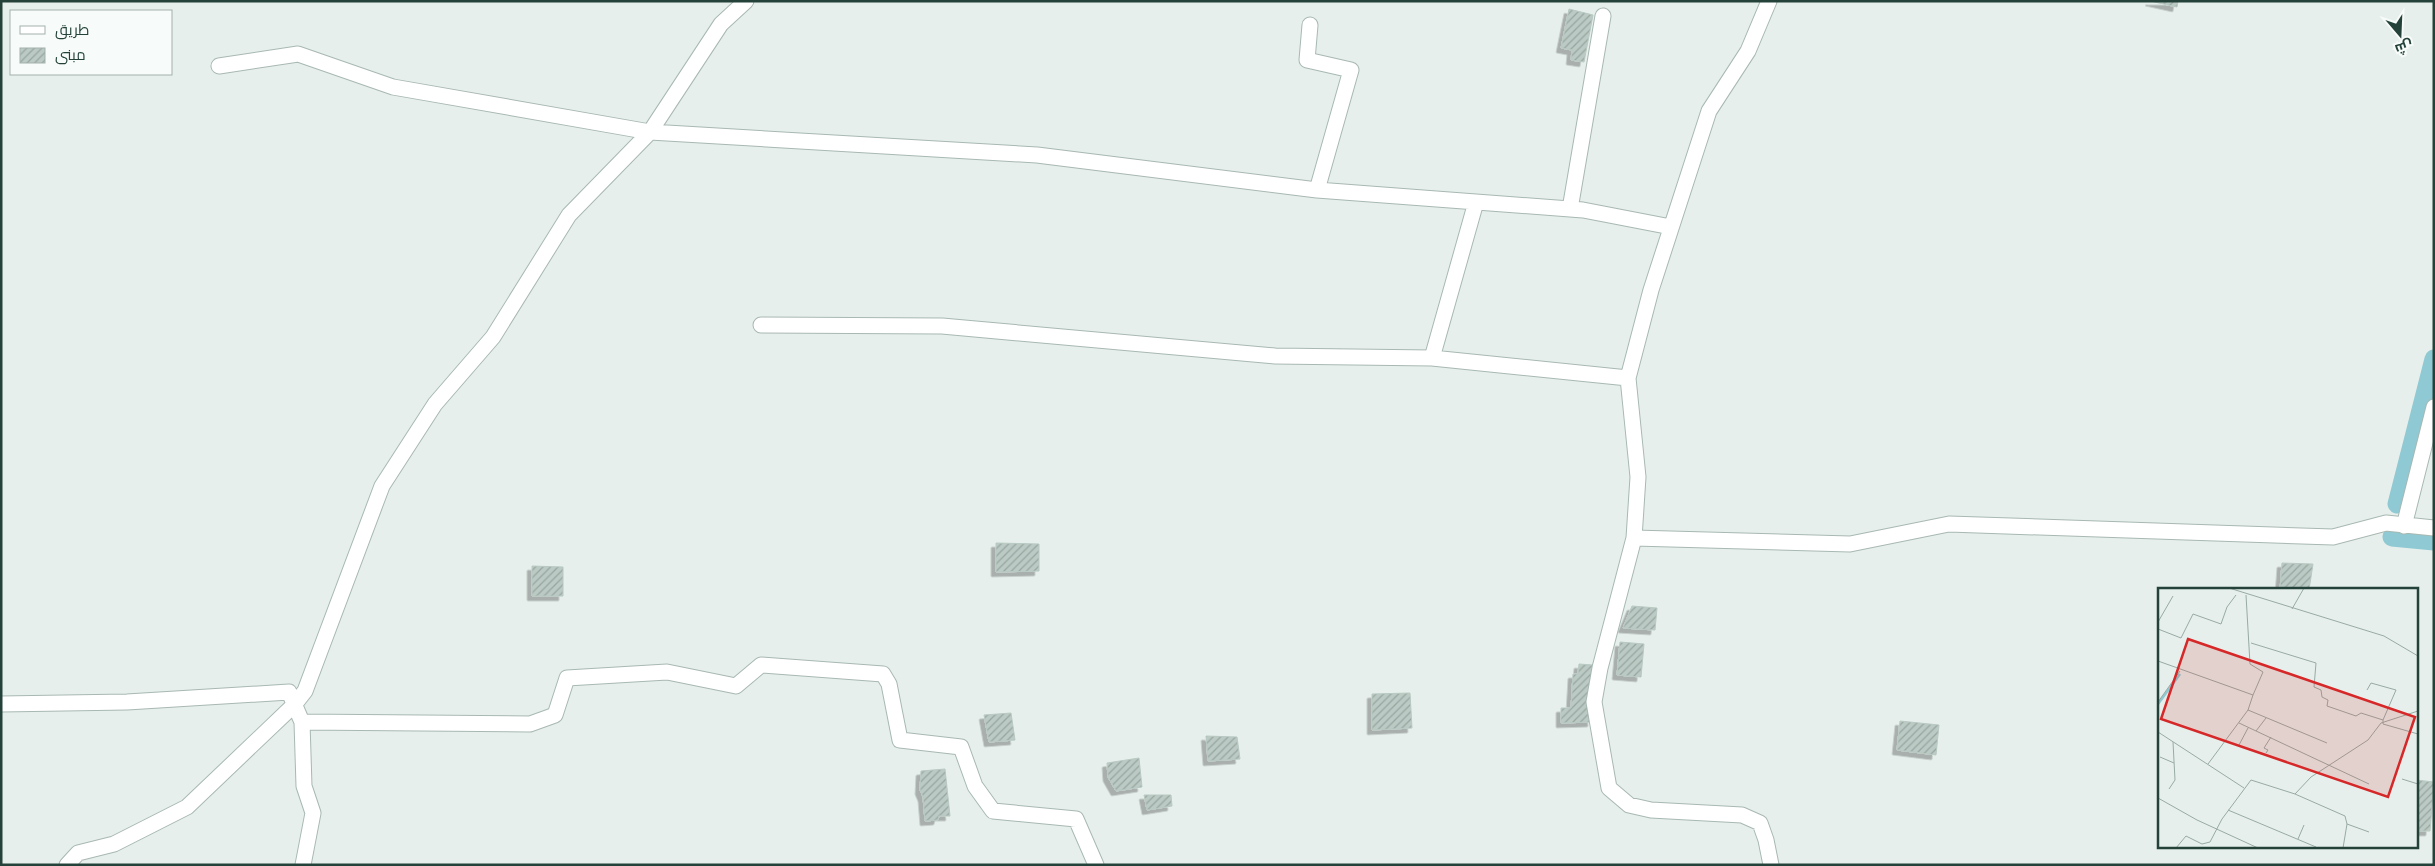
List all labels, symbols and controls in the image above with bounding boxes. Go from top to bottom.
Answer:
legend [10,10,172,75]
north arrow [2375,10,2425,60]
text: طريق [55,21,89,40]
text: ش [2393,36,2415,58]
text: مبنى [55,46,86,65]
inset map [2158,588,2418,848]

